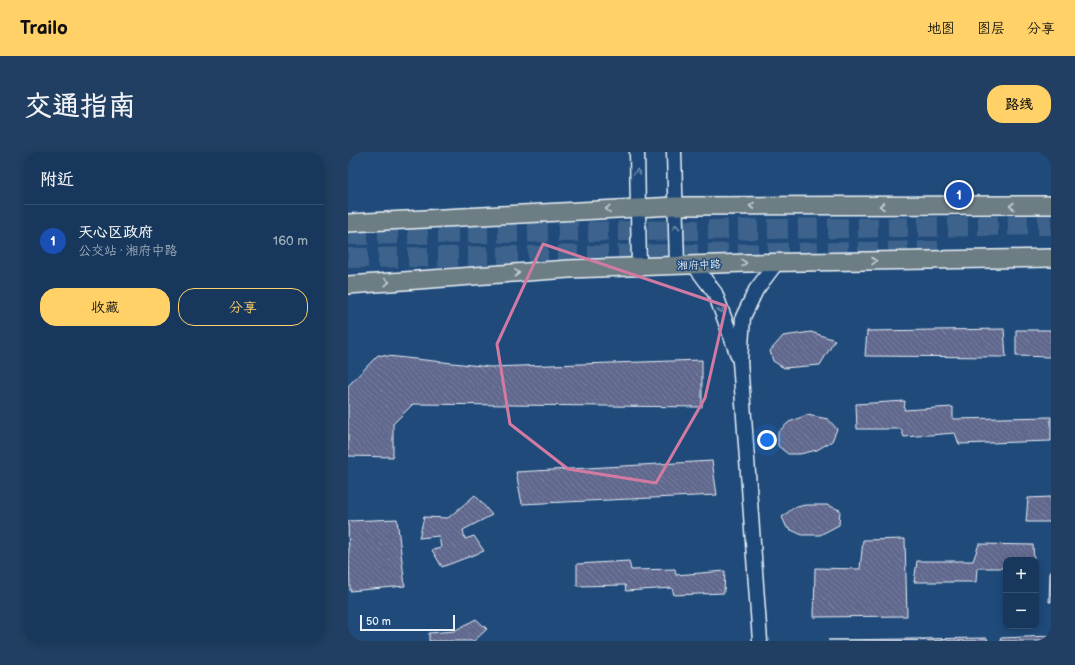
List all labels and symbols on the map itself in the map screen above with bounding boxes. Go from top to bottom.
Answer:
one-way arrow [633,169,641,175]
pin: 1 [946,180,972,210]
one-way arrow [749,202,755,210]
one-way arrow [879,202,885,210]
one-way arrow [1009,202,1015,210]
one-way arrow [605,204,611,213]
one-way arrow [672,224,680,230]
one-way arrow [871,257,877,265]
street label: 湘府中路 [677,258,721,272]
one-way arrow [741,259,747,267]
one-way arrow [514,269,520,278]
one-way arrow [384,278,390,287]
one-way arrow [717,306,725,313]
your location [757,430,777,450]
scale bar [360,613,455,632]

